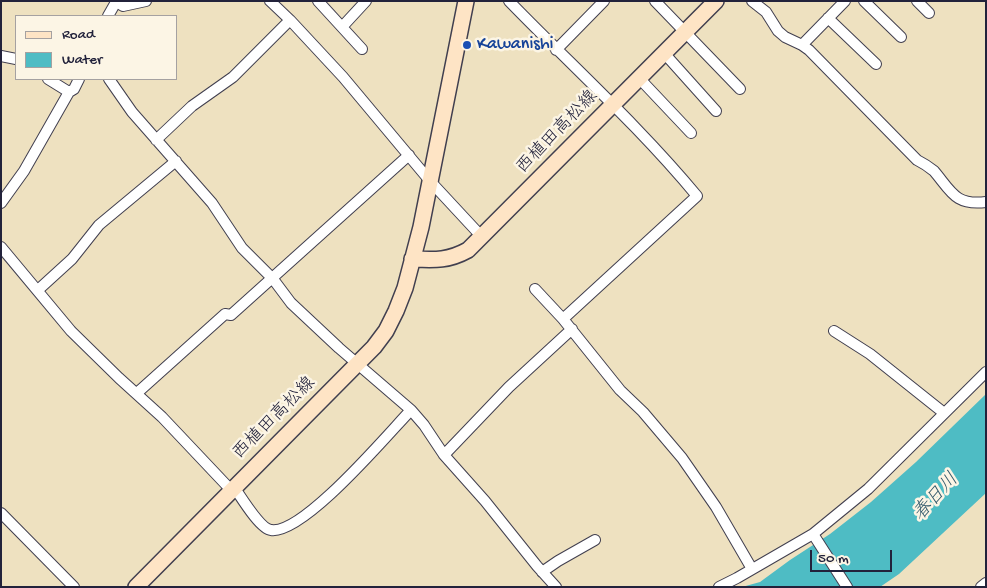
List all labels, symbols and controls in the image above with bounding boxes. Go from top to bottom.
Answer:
legend [15,15,178,80]
text: Road [62,26,95,44]
place label: Kawanishi [477,34,554,56]
marker: Kawanishi [461,39,473,51]
text: Water [62,51,102,69]
street label: 西植田高松線 [513,87,603,179]
street label: 西植田高松線 [229,373,321,465]
water label: 春日川 [909,469,965,527]
scale bar [812,540,894,572]
text: 50 m [818,550,849,568]

